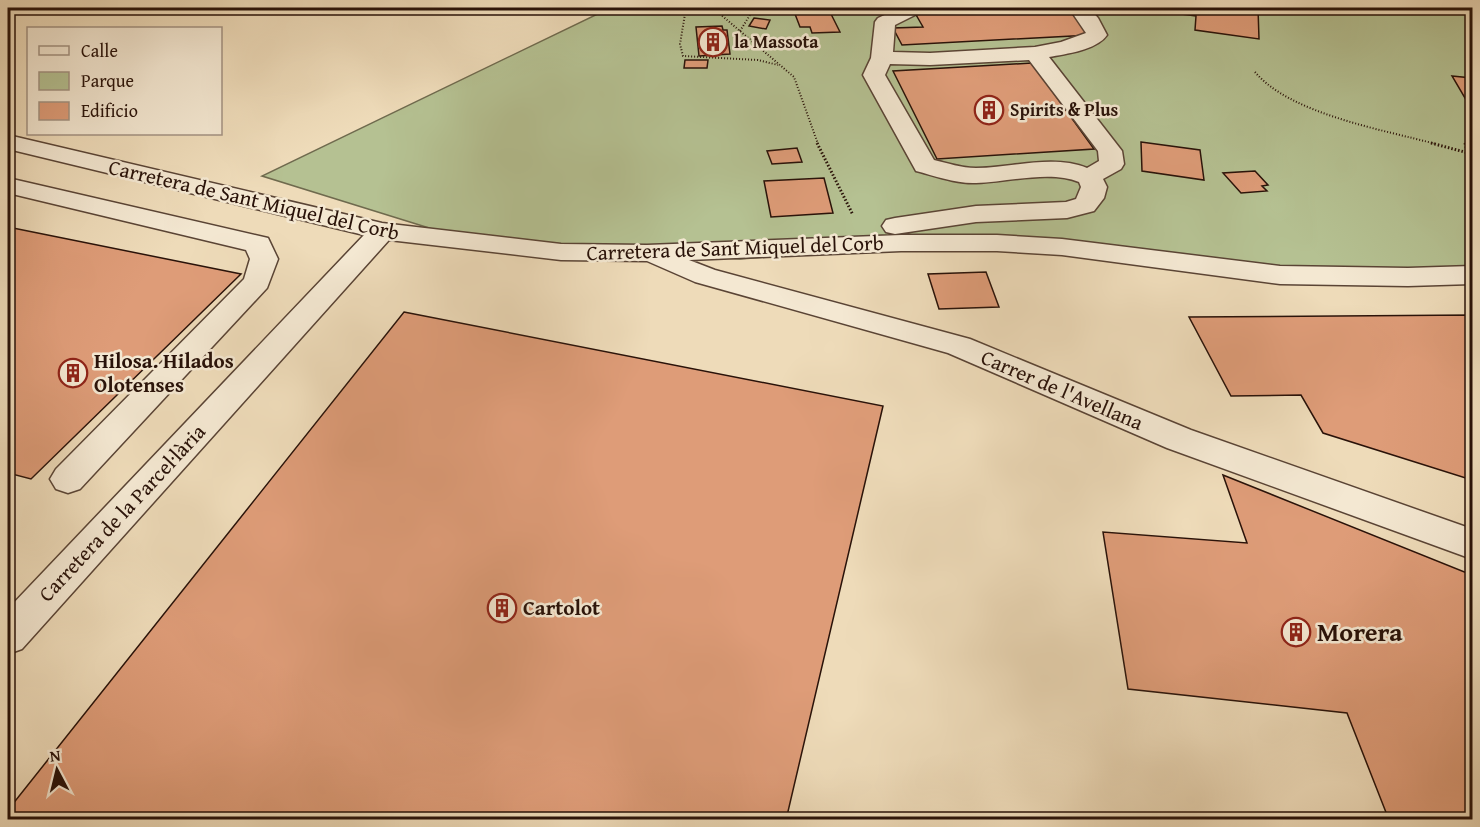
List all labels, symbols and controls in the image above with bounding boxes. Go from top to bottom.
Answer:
building icon: la Massota [697,26,729,58]
legend [27,27,222,135]
place label: la Massota [734,28,819,55]
text: Calle [81,37,118,64]
text: Parque [81,67,134,94]
building icon: Spirits & Plus [973,94,1005,126]
place label: Spirits & Plus [1010,96,1119,123]
text: Edificio [81,97,138,124]
street label: Carretera de Sant Miquel del Corb [106,151,402,248]
street label: Carretera de Sant Miquel del Corb [586,227,884,268]
street label: Carrer de l'Avellana [976,341,1148,438]
place label: Hilosa. Hilados Olotenses [94,345,234,400]
building icon: Hilosa. Hilados Olotenses [57,357,89,389]
street label: Carretera de la Parcel·lària [31,417,212,608]
building icon: Cartolot [486,592,518,624]
place label: Cartolot [523,592,600,623]
place label: Morera [1317,612,1403,651]
building icon: Morera [1280,616,1312,648]
north arrow [27,740,87,800]
text: N [48,743,62,768]

